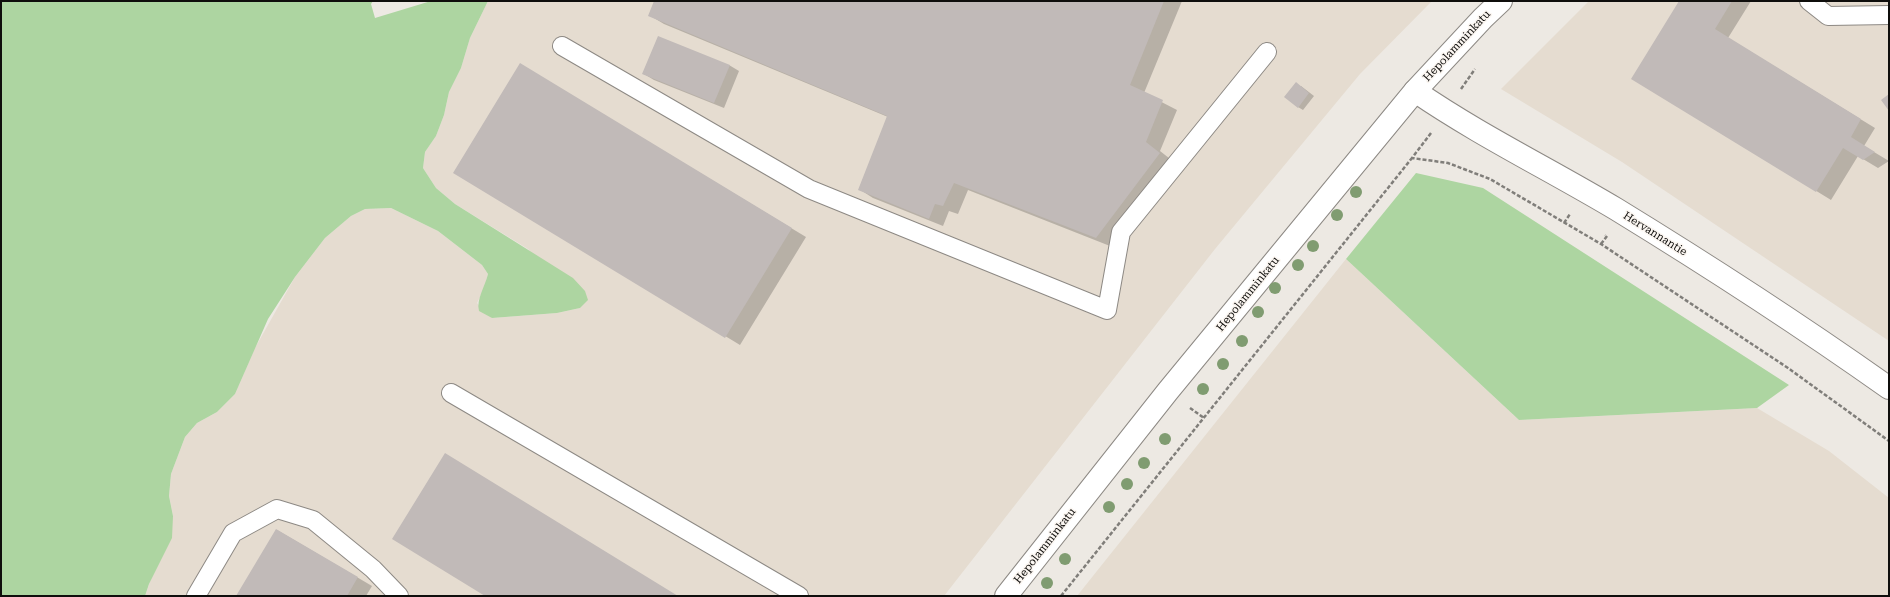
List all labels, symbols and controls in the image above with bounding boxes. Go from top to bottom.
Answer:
street label: Hepolamminkatu [1421,8,1493,84]
street label: Hervannantie [1621,209,1689,259]
street label: Hepolamminkatu [1214,254,1282,334]
street label: Hepolamminkatu [1011,506,1079,586]

